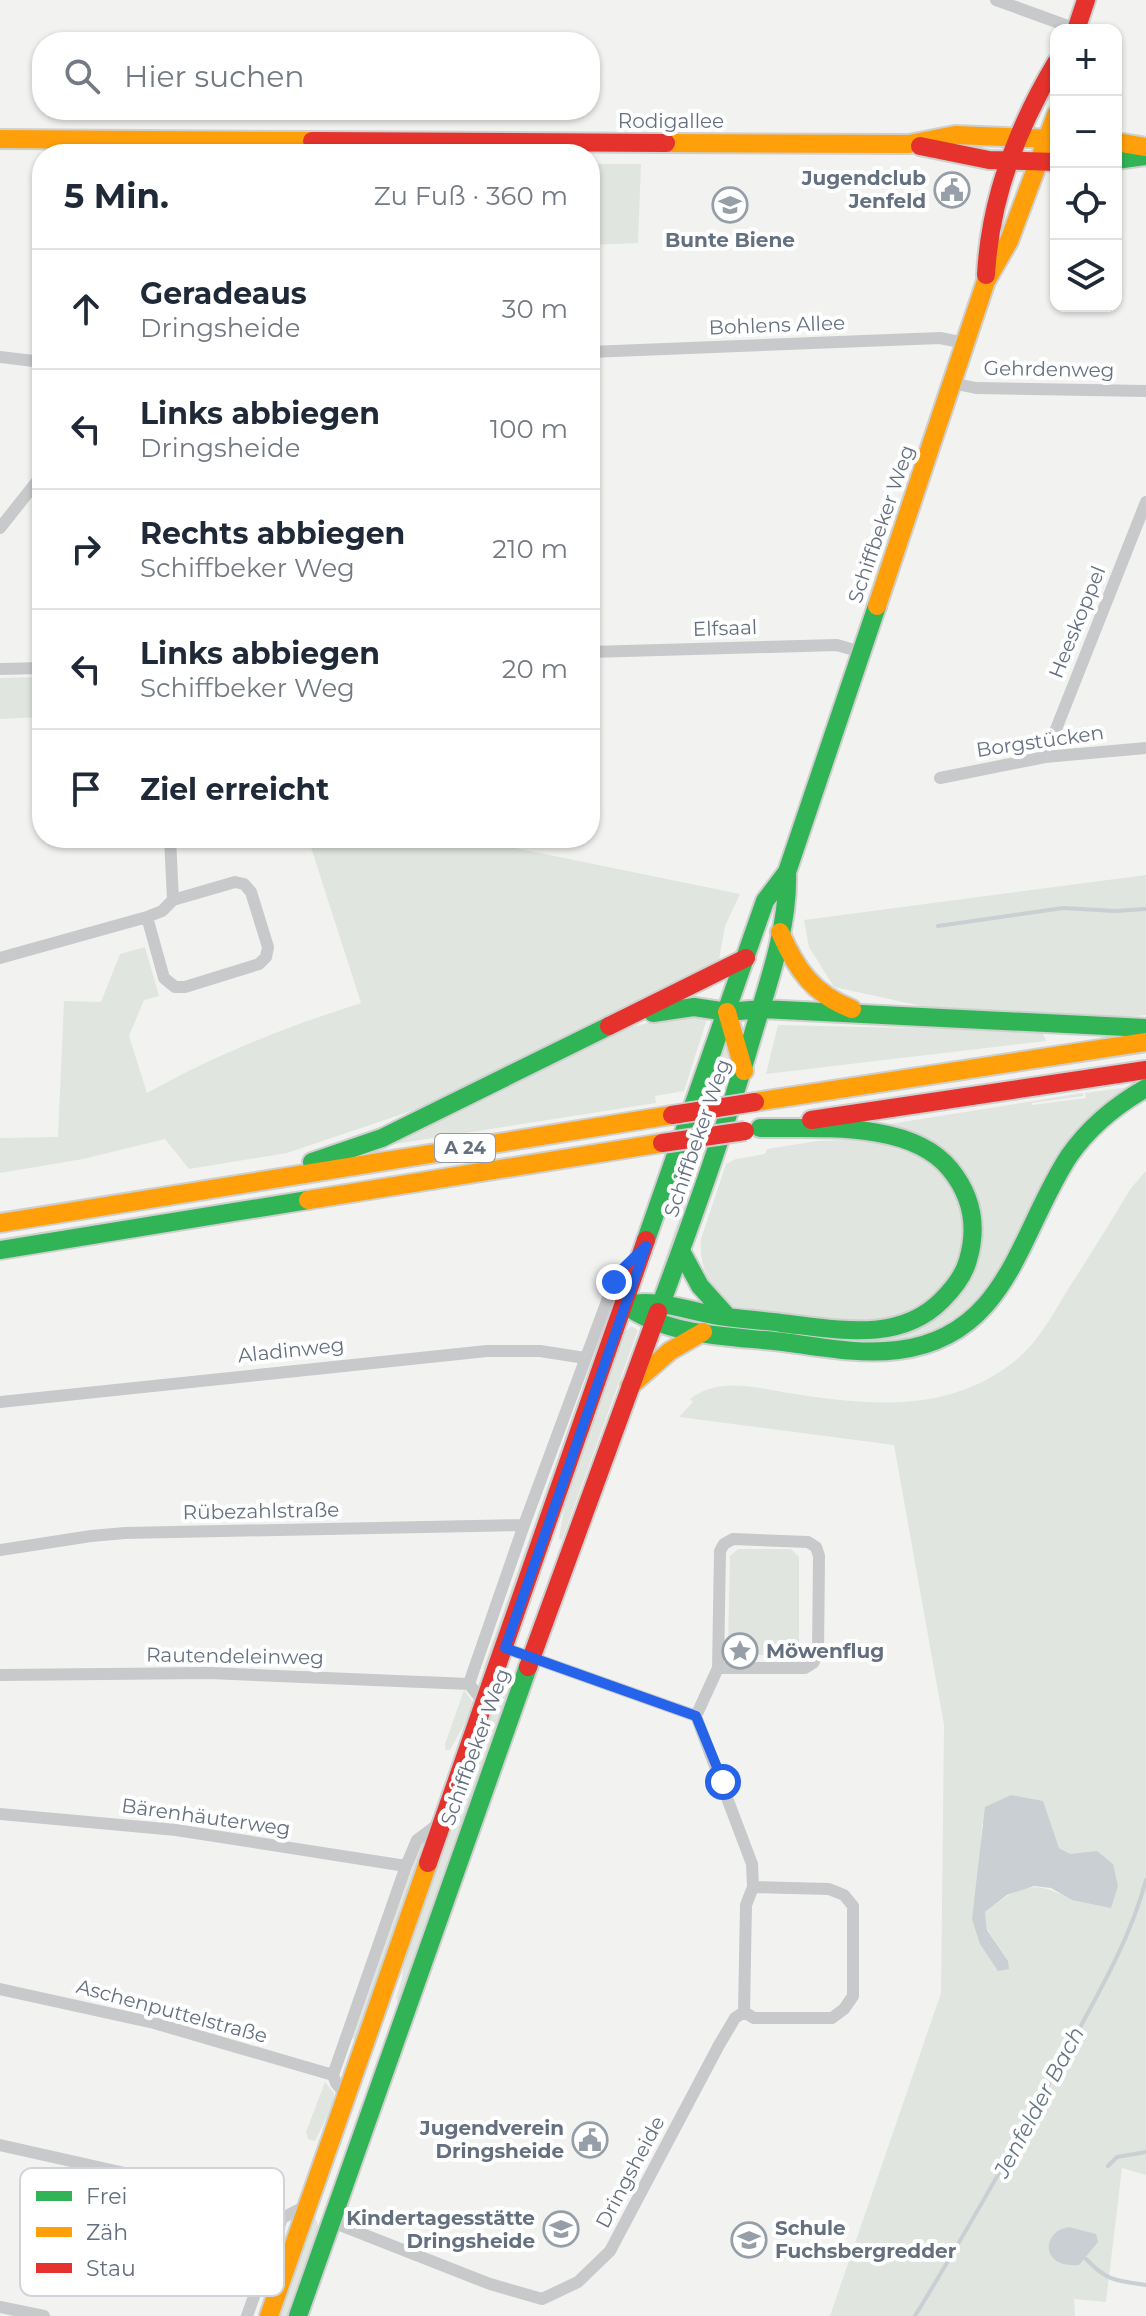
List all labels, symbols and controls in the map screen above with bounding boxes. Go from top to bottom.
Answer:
map controls [1050,24,1122,312]
button: + [1050,24,1122,96]
search box [32,32,600,120]
icon: search [60,54,104,98]
text: Hier suchen [124,58,305,95]
button: − [1050,96,1122,168]
street label: Rodigallee [618,109,724,133]
place label: Jugendclub Jenfeld [801,166,926,213]
button: locate [1050,168,1122,240]
public building icon: Jugendclub Jenfeld [933,171,971,209]
text: 5 Min. [64,175,169,217]
text: Zu Fuß · 360 m [374,180,568,212]
school or university icon: Bunte Biene [711,186,749,224]
place label: Bunte Biene [665,228,795,252]
button: layers [1050,240,1122,312]
text: Geradeaus [140,275,307,312]
icon: ahead [64,287,108,331]
text: 30 m [502,293,568,325]
street label: Bohlens Allee [708,311,846,339]
text: Dringsheide [140,312,300,344]
street label: Gehrdenweg [983,356,1115,382]
text: Links abbiegen [140,395,380,432]
icon: left [64,407,108,451]
text: 100 m [490,413,568,445]
text: Dringsheide [140,432,300,464]
street label: Schiffbeker Weg [843,442,919,606]
text: Rechts abbiegen [140,515,405,552]
icon: right [64,527,108,571]
text: 210 m [492,533,568,565]
text: Schiffbeker Weg [140,552,355,584]
street label: Heeskoppel [1044,562,1110,682]
street label: Elfsaal [692,615,758,641]
text: Links abbiegen [140,635,380,672]
icon: left [64,647,108,691]
text: 20 m [502,653,568,685]
text: Schiffbeker Weg [140,672,355,704]
street label: Borgstücken [975,720,1105,762]
icon: arrive [64,767,108,811]
text: Ziel erreicht [140,771,329,808]
street label: Schiffbeker Weg [659,1056,735,1220]
road number: A 24 [435,1134,495,1162]
route end [596,1264,632,1300]
street label: Aladinweg [237,1332,345,1368]
street label: Rübezahlstraße [182,1498,340,1524]
place icon: Möwenflug [721,1632,759,1670]
place label: Möwenflug [766,1639,884,1663]
street label: Rautendeleinweg [146,1642,324,1670]
street label: Schiffbeker Weg [435,1665,515,1829]
route start [705,1764,741,1800]
street label: Bärenhäuterweg [120,1793,292,1841]
street label: Aschenputtelstraße [74,1974,270,2048]
water label: Jenfelder Bach [987,2022,1090,2183]
street label: Dringsheide [590,2112,670,2232]
place label: Jugendverein Dringsheide [419,2116,564,2163]
public building icon: Jugendverein Dringsheide [571,2121,609,2159]
legend [20,2168,284,2296]
text: Frei [86,2183,127,2210]
place label: Kindertagesstätte Dringsheide [346,2206,535,2253]
school or university icon: Kindertagesstätte Dringsheide [542,2210,580,2248]
place label: Schule Fuchsbergredder [775,2216,957,2263]
text: Zäh [86,2219,128,2246]
school or university icon: Schule Fuchsbergredder [730,2221,768,2259]
text: Stau [86,2255,136,2282]

